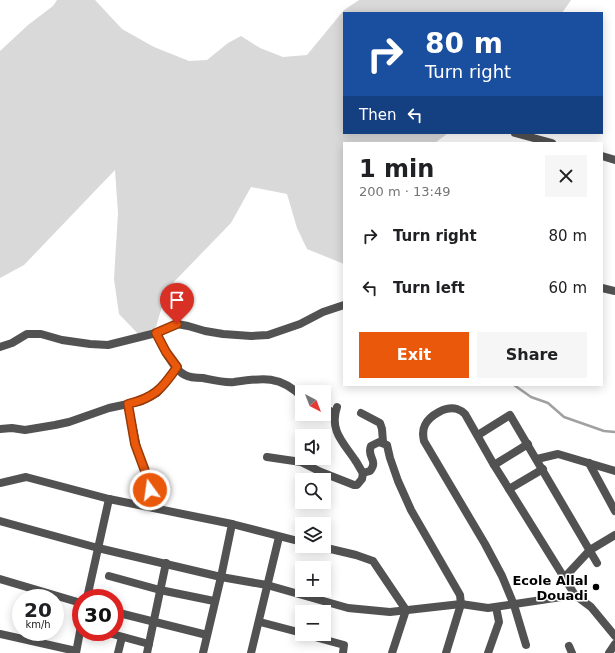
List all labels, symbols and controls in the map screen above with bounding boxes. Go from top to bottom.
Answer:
text: 80 m [425,27,503,60]
icon: right [359,28,411,80]
text: Turn right [425,61,511,82]
icon: left [404,104,426,126]
text: Then [359,106,396,124]
text: 1 min [359,155,434,183]
button: close [545,155,587,197]
text: 200 m · 13:49 [359,184,450,199]
icon: right [359,225,381,247]
text: Turn right [393,227,477,245]
text: 80 m [549,227,587,245]
icon: left [359,277,381,299]
text: Turn left [393,279,465,297]
text: 60 m [549,279,587,297]
pin [160,283,194,324]
icon: arrive [166,289,188,311]
button: Exit [359,332,469,378]
button: Share [477,332,587,378]
north arrow [295,385,331,421]
map controls [295,385,331,641]
button: sound [295,429,331,465]
position arrow [129,469,171,511]
button: search [295,473,331,509]
button: layers [295,517,331,553]
button: + [295,561,331,597]
place label: Ecole Allal Douadi [512,573,588,603]
marker: Ecole Allal Douadi [591,582,601,592]
speed limit sign: 30 [72,589,124,641]
text: 20 [24,598,52,622]
button: − [295,605,331,641]
text: km/h [25,619,51,630]

